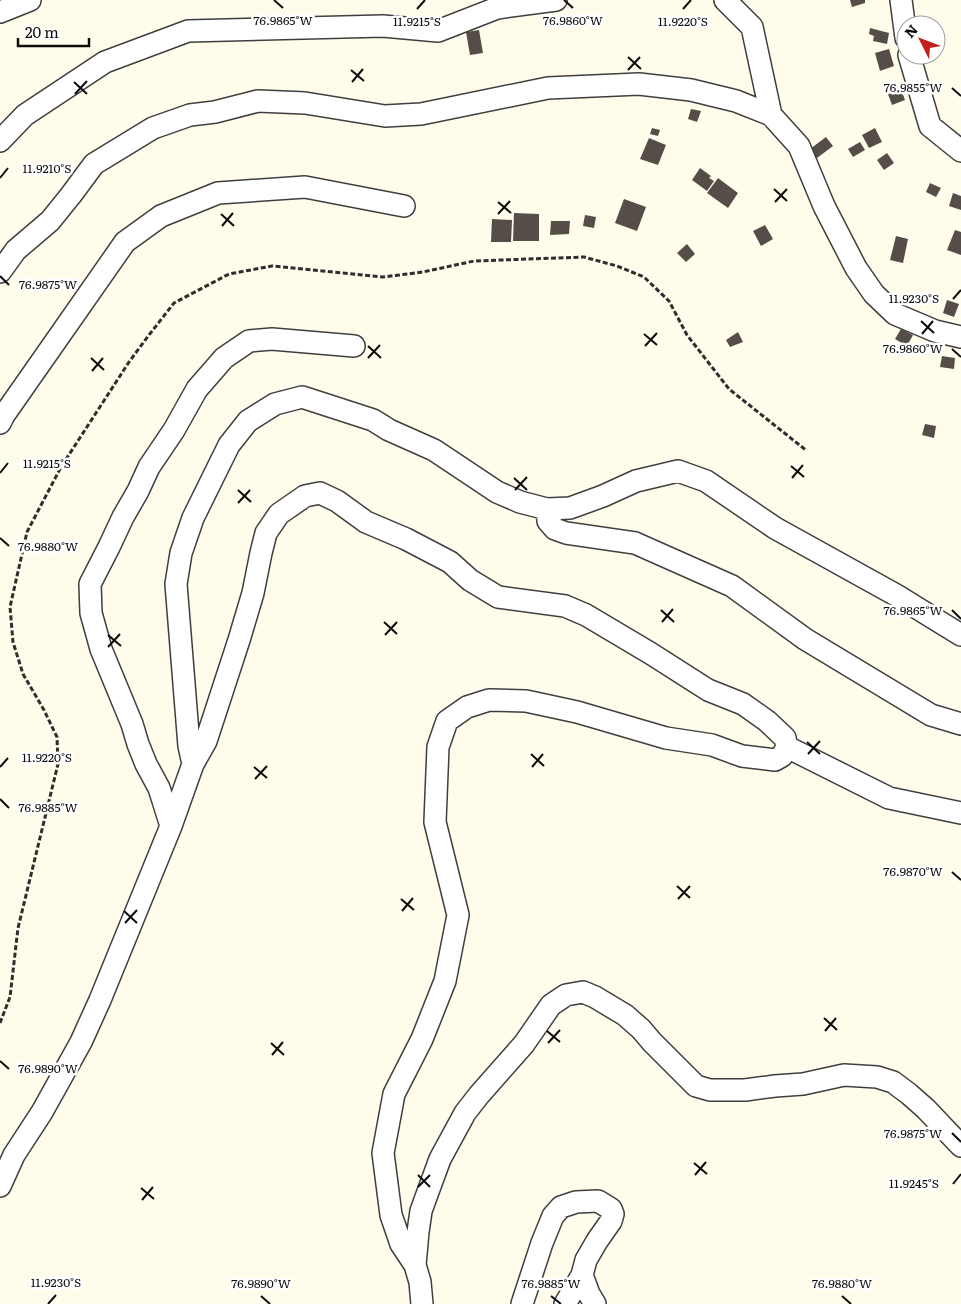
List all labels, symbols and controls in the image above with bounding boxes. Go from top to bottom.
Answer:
text: 76.9865°W [253,11,313,29]
text: 76.9860°W [543,11,603,29]
text: 11.9215°S [393,12,441,30]
text: 11.9220°S [658,12,708,30]
scale bar [18,15,89,47]
north arrow [896,15,946,65]
text: N [899,19,922,42]
text: 20 m [25,20,59,43]
text: 76.9855°W [884,78,942,96]
text: 11.9210°S [23,159,71,177]
text: 76.9875°W [19,275,77,293]
text: 11.9230°S [889,289,939,307]
text: 76.9860°W [883,339,943,357]
text: 11.9215°S [23,454,71,472]
text: 76.9880°W [18,537,78,555]
text: 76.9865°W [883,601,943,619]
text: 11.9220°S [22,748,72,766]
text: 76.9885°W [18,798,78,816]
text: 76.9870°W [883,862,943,880]
text: 76.9890°W [18,1059,78,1077]
text: 76.9875°W [884,1124,942,1142]
text: 11.9245°S [889,1174,939,1192]
text: 11.9230°S [31,1273,81,1291]
text: 76.9890°W [231,1274,291,1292]
text: 76.9885°W [521,1274,581,1292]
text: 76.9880°W [812,1274,872,1292]

